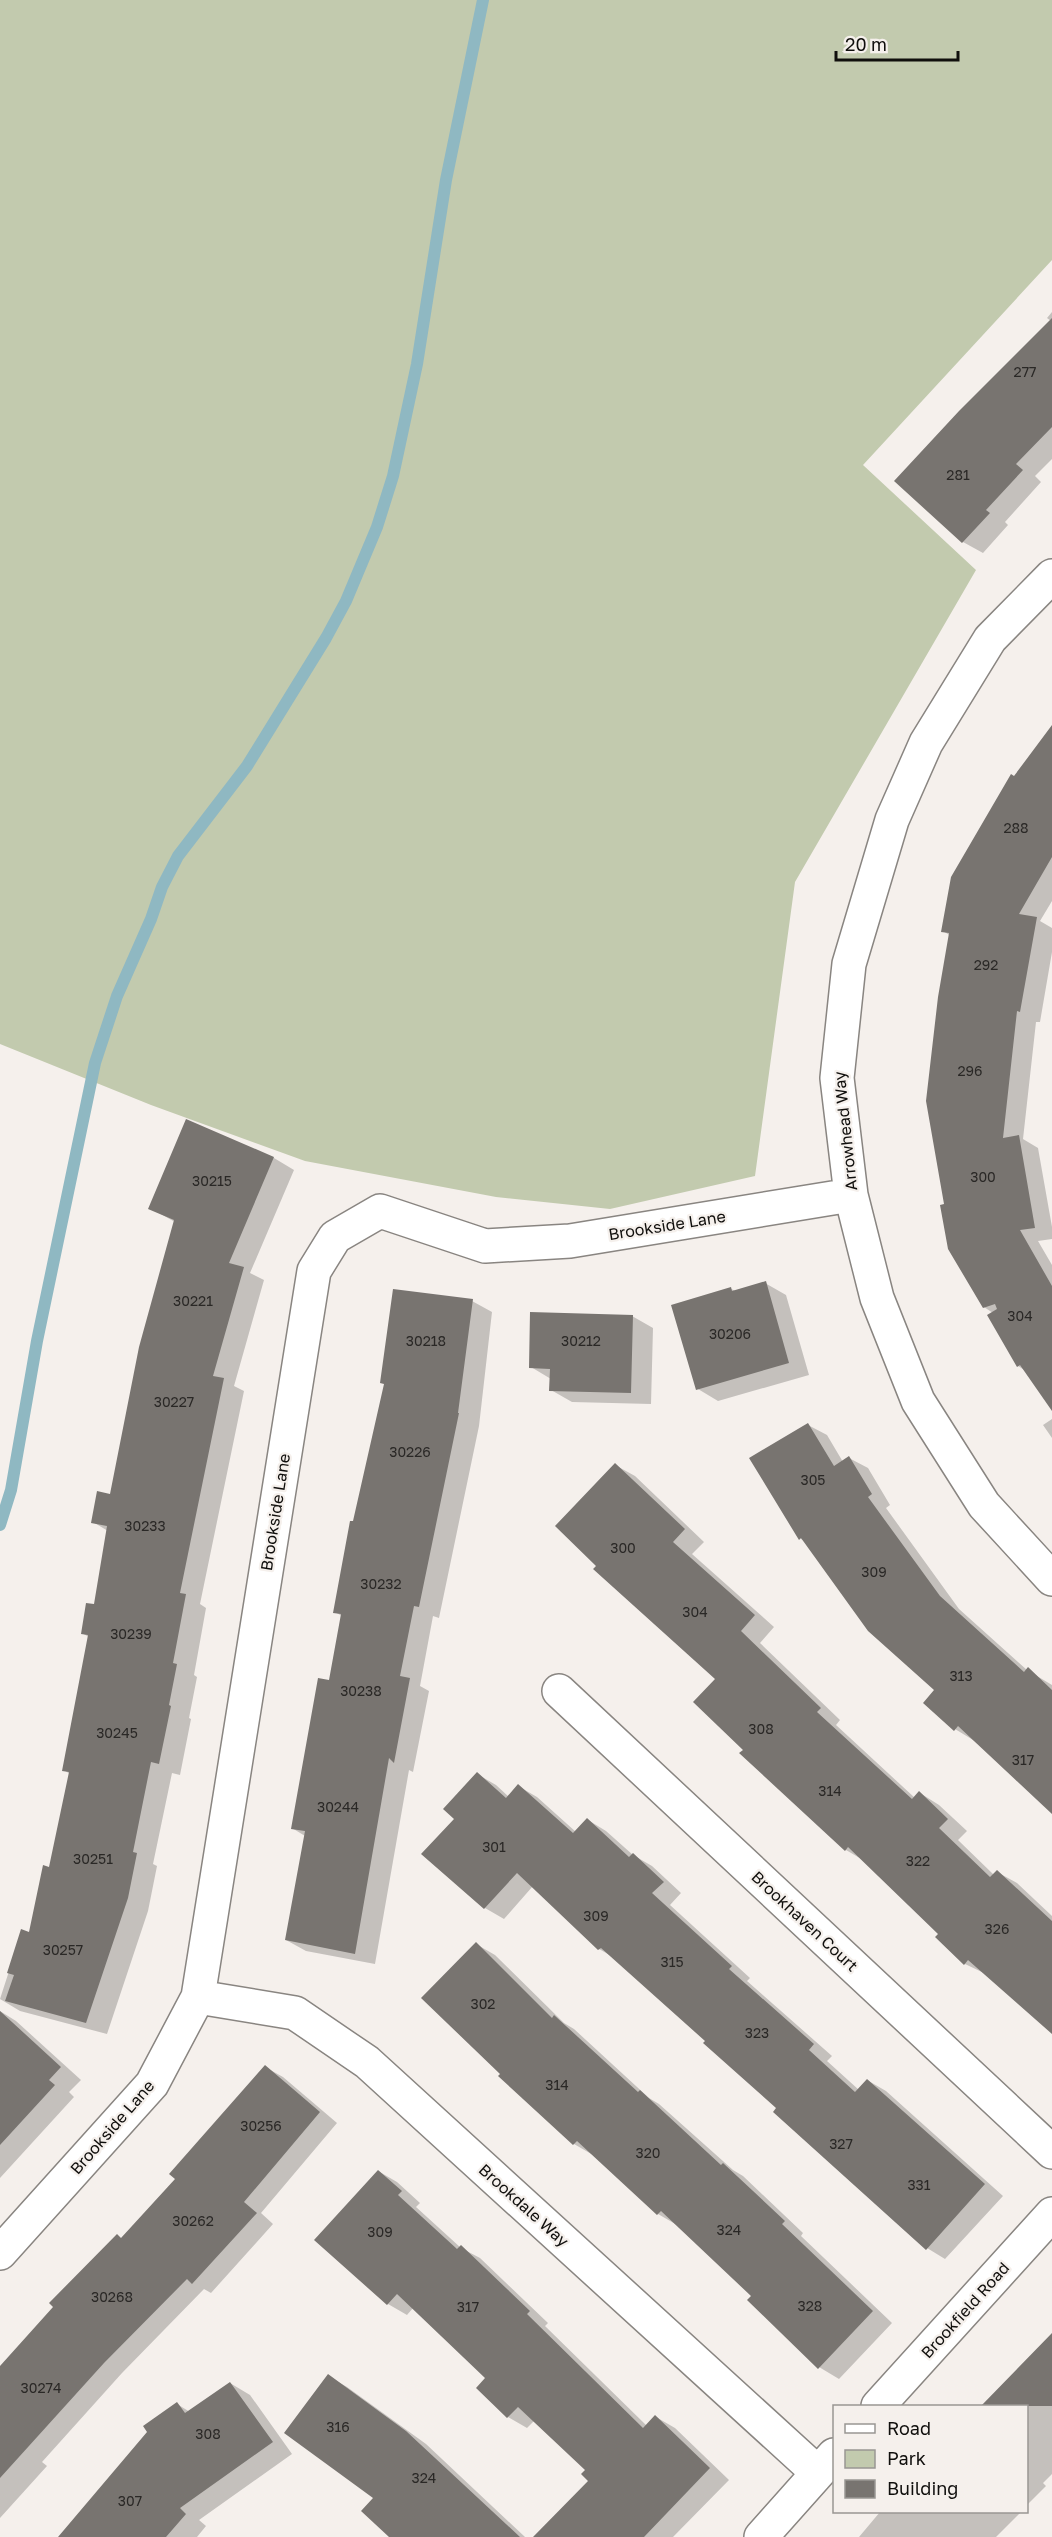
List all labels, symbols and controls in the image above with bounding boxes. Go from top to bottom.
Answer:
scale bar [836,24,958,62]
text: 20 m [845,33,887,55]
house number: 277 [1014,363,1036,380]
house number: 281 [946,466,970,483]
house number: 288 [1003,819,1029,836]
house number: 292 [974,956,998,973]
house number: 296 [957,1062,983,1079]
street label: Arrowhead Way [829,1070,861,1192]
house number: 300 [970,1168,996,1185]
house number: 30215 [192,1172,232,1189]
street label: Brookside Lane [607,1206,727,1244]
house number: 30221 [173,1292,213,1309]
house number: 304 [1007,1307,1033,1324]
house number: 30206 [709,1325,751,1342]
house number: 30218 [406,1332,446,1349]
house number: 30212 [561,1332,601,1349]
house number: 30227 [154,1393,194,1410]
house number: 30226 [389,1443,431,1460]
street label: Brookside Lane [256,1452,294,1572]
house number: 305 [801,1471,826,1488]
house number: 30233 [124,1517,166,1534]
house number: 300 [610,1539,636,1556]
house number: 309 [861,1563,887,1580]
house number: 30232 [360,1575,402,1592]
house number: 304 [682,1603,708,1620]
house number: 30239 [110,1625,152,1642]
house number: 313 [949,1667,973,1684]
house number: 30238 [340,1682,382,1699]
house number: 308 [748,1720,774,1737]
house number: 30245 [96,1724,138,1741]
house number: 317 [1012,1751,1034,1768]
house number: 314 [818,1782,842,1799]
house number: 30244 [317,1798,359,1815]
house number: 301 [482,1838,506,1855]
house number: 30251 [73,1850,113,1867]
house number: 322 [906,1852,930,1869]
street label: Brookhaven Court [748,1866,862,1976]
house number: 309 [583,1907,609,1924]
house number: 326 [985,1920,1009,1937]
house number: 30257 [43,1941,83,1958]
house number: 315 [660,1953,684,1970]
house number: 302 [471,1995,496,2012]
house number: 323 [745,2024,769,2041]
street label: Brookside Lane [66,2076,158,2178]
house number: 314 [545,2076,569,2093]
house number: 30256 [240,2117,282,2134]
house number: 327 [829,2135,853,2152]
house number: 320 [636,2144,661,2161]
street label: Brookdale Way [475,2159,573,2251]
house number: 331 [907,2176,931,2193]
house number: 30262 [172,2212,214,2229]
house number: 324 [717,2221,741,2238]
house number: 309 [367,2223,393,2240]
street label: Brookfield Road [917,2258,1013,2362]
house number: 30268 [91,2288,133,2305]
house number: 328 [798,2297,822,2314]
house number: 317 [457,2298,479,2315]
house number: 30274 [21,2379,61,2396]
legend [833,2405,1028,2513]
text: Road [887,2417,931,2439]
house number: 316 [326,2418,350,2435]
house number: 308 [195,2425,221,2442]
text: Park [887,2447,926,2469]
house number: 324 [412,2469,436,2486]
text: Building [887,2477,958,2499]
house number: 307 [118,2492,142,2509]

